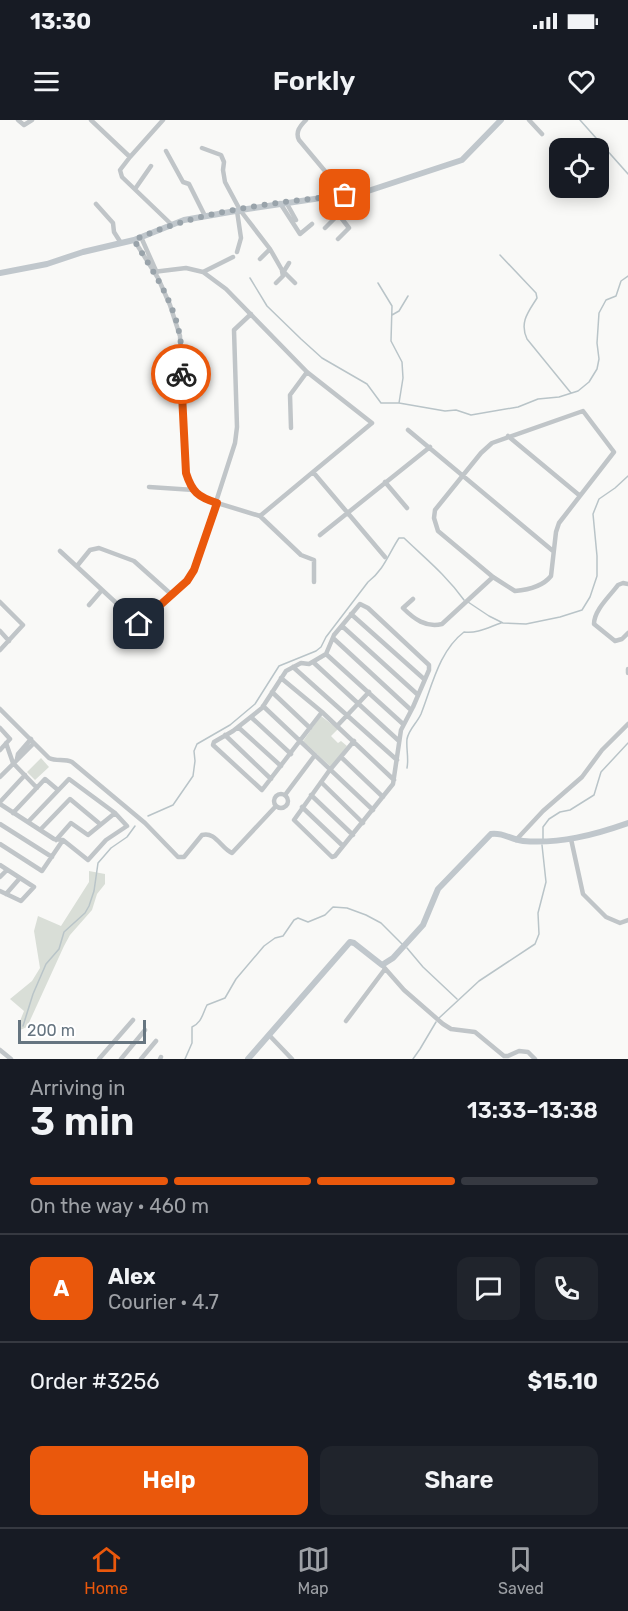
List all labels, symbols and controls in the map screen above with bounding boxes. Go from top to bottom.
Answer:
text: 13:30 [30,8,91,35]
icon: menu [30,65,63,98]
text: Forkly [273,65,355,97]
icon: heart [565,65,598,98]
map controls [549,138,609,198]
button: locate [549,138,609,198]
pin [319,169,370,220]
icon: bag [328,178,361,211]
courier [151,344,211,404]
icon: bike [165,358,198,391]
pin [113,598,164,649]
icon: home [122,607,155,640]
scale bar [18,1017,146,1044]
text: 200 m [27,1021,75,1040]
text: Arriving in [30,1076,125,1100]
text: 13:33–13:38 [467,1097,598,1124]
text: 3 min [30,1099,135,1145]
text: On the way · 460 m [30,1194,209,1218]
button: chat [457,1257,520,1320]
button: phone [535,1257,598,1320]
text: Alex [108,1263,156,1290]
text: A [54,1275,69,1302]
text: Courier · 4.7 [108,1290,219,1314]
text: Order #3256 [30,1368,160,1395]
text: $15.10 [528,1368,598,1395]
button: Help [30,1446,308,1515]
button: Share [320,1446,598,1515]
tab: Home [84,1543,128,1598]
tab: Map [297,1543,330,1598]
tab: Saved [498,1543,544,1598]

